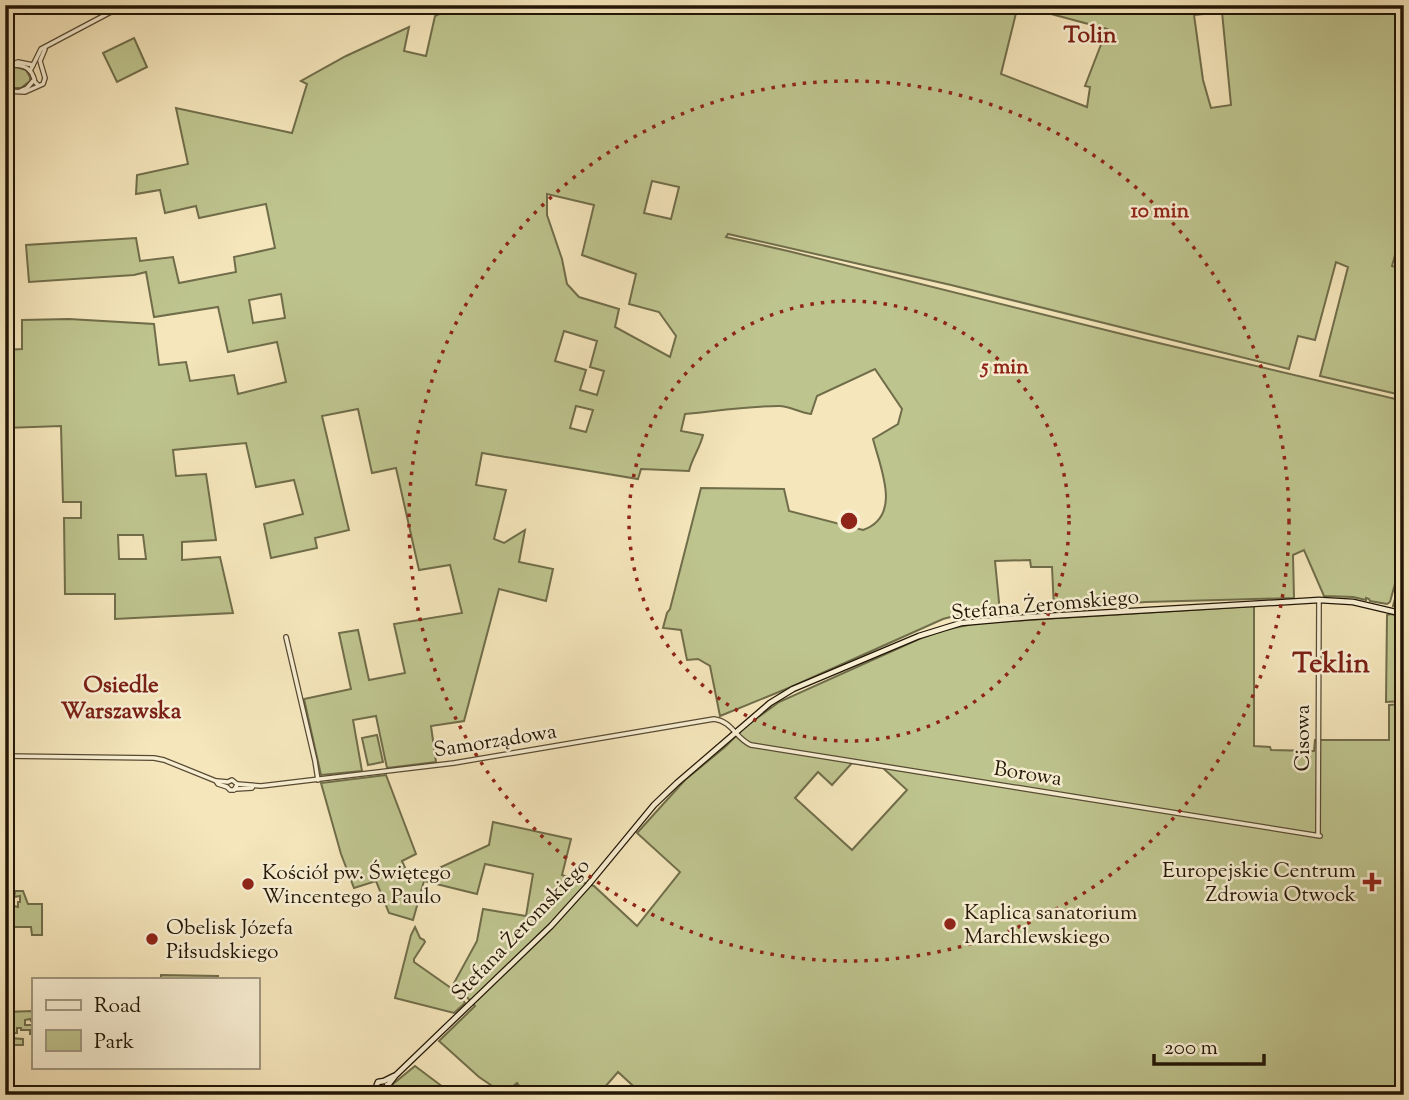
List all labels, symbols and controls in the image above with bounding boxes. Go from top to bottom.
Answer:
district label: Tolin [1063,20,1117,53]
text: 10 min [1131,197,1190,227]
text: 5 min [979,353,1029,383]
centre of rings [837,509,861,533]
street label: Stefana Żeromskiego [950,583,1140,629]
district label: Teklin [1292,645,1370,685]
district label: Osiedle Warszawska [61,670,182,729]
street label: Cisowa [1289,704,1319,772]
street label: Samorządowa [432,717,559,766]
street label: Borowa [991,755,1064,795]
street label: Stefana Żeromskiego [445,852,598,1009]
place label: Europejskie Centrum Zdrowia Otwock [1162,857,1357,911]
place label: Kościół pw. Świętego Wincentego a Paulo [262,859,451,913]
marker: Europejskie Centrum Zdrowia Otwock [1362,872,1382,892]
marker: Kościół pw. Świętego Wincentego a Paulo [240,876,256,892]
place label: Kaplica sanatorium Marchlewskiego [964,899,1137,953]
place label: Obelisk Józefa Piłsudskiego [166,914,294,968]
marker: Kaplica sanatorium Marchlewskiego [942,916,958,932]
marker: Obelisk Józefa Piłsudskiego [144,931,160,947]
legend [32,978,259,1068]
text: Road [94,992,141,1022]
scale bar [1154,1023,1264,1067]
text: Park [94,1028,135,1058]
text: 200 m [1164,1034,1218,1064]

